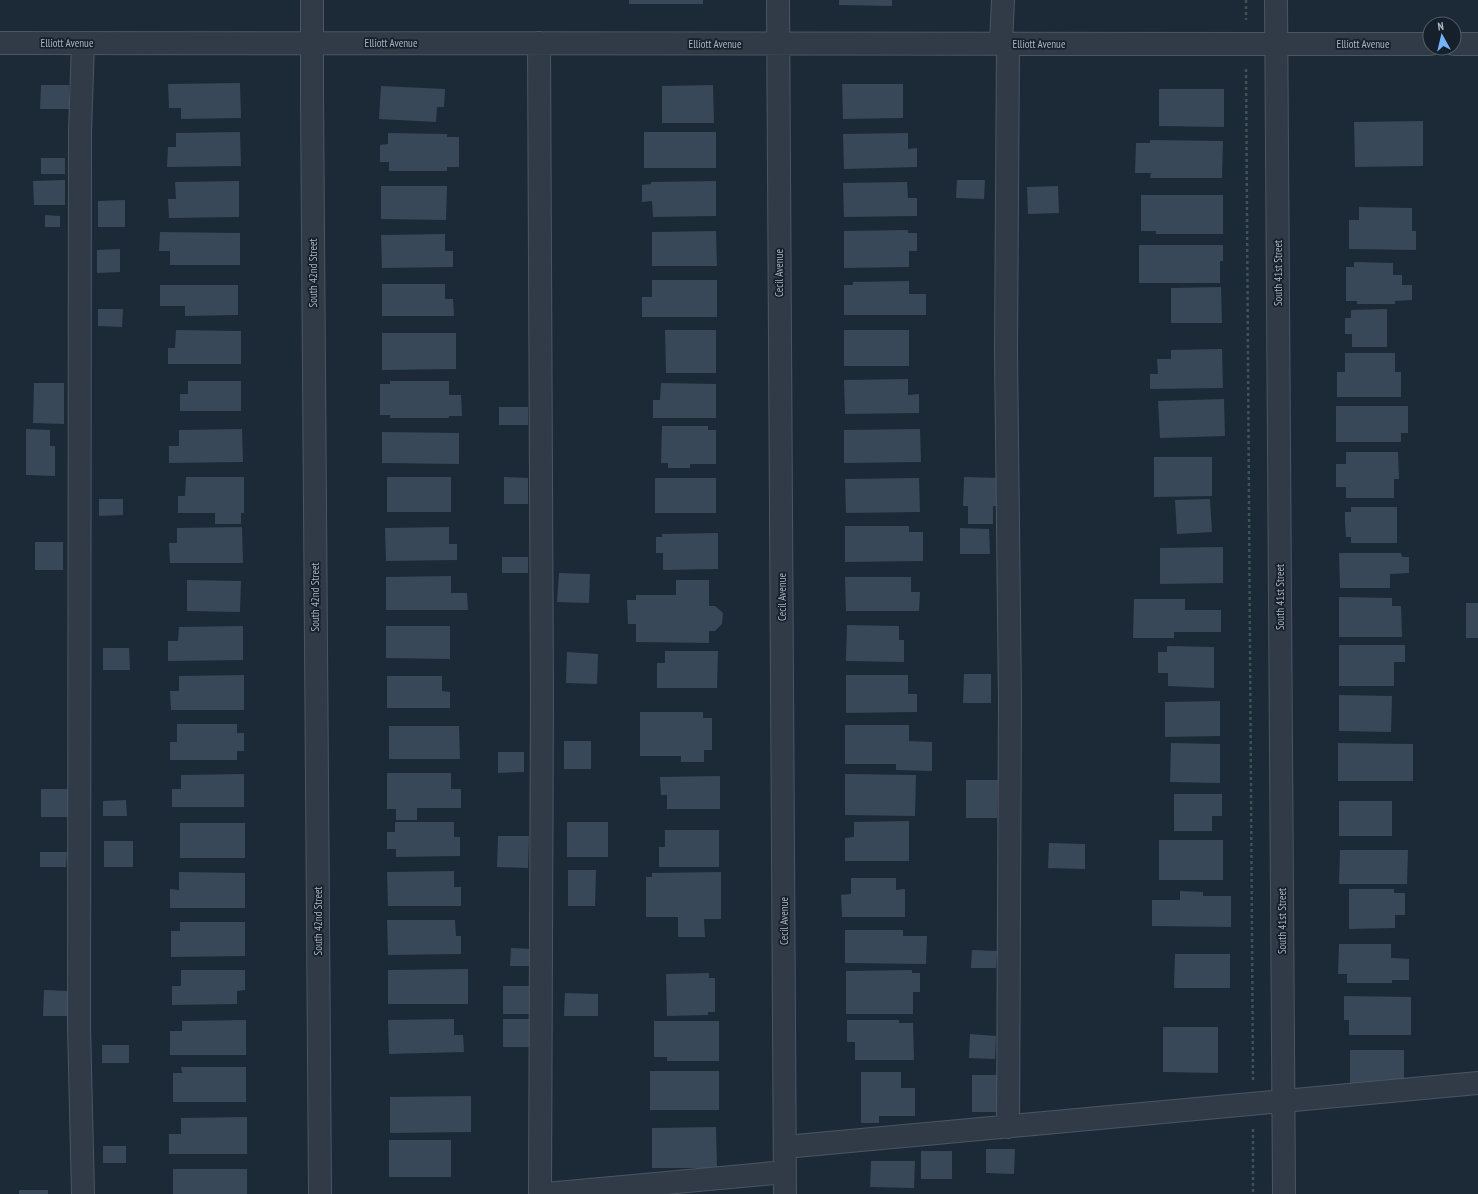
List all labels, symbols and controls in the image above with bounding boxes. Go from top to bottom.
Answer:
north arrow [1422,16,1462,56]
text: N [1437,19,1445,33]
street label: Elliott Avenue [41,36,94,50]
street label: Elliott Avenue [365,36,418,50]
street label: Elliott Avenue [689,37,742,51]
street label: Elliott Avenue [1013,37,1066,51]
street label: Elliott Avenue [1337,37,1390,51]
street label: South 42nd Street [306,238,320,308]
street label: South 41st Street [1271,240,1285,306]
street label: Cecil Avenue [772,249,786,297]
street label: South 42nd Street [308,562,322,632]
street label: South 41st Street [1273,564,1287,630]
street label: Cecil Avenue [775,573,789,621]
street label: South 42nd Street [311,886,325,956]
street label: South 41st Street [1275,888,1289,954]
street label: Cecil Avenue [777,897,791,945]

